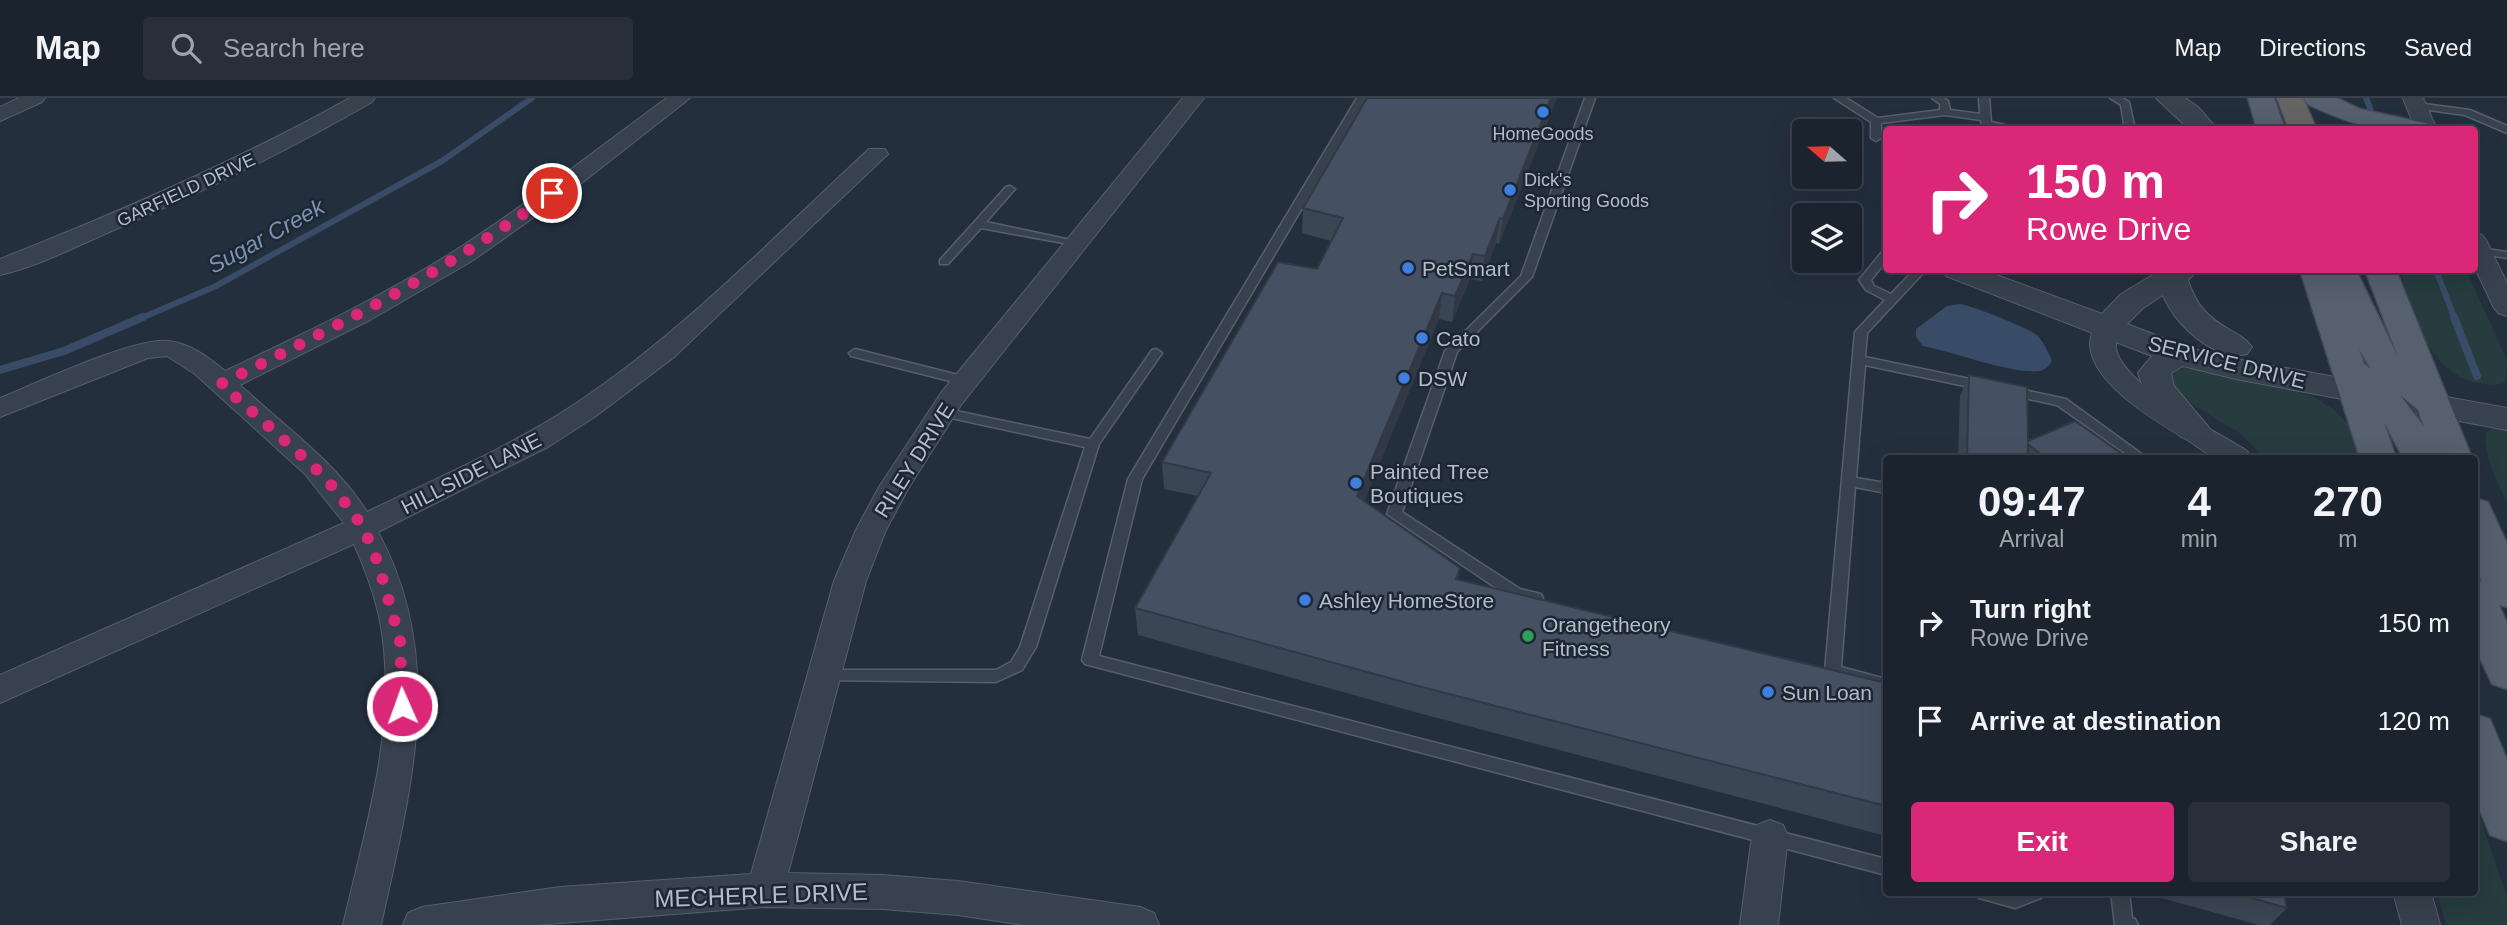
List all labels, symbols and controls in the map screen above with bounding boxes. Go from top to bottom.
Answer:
search box [143,17,633,80]
text: Map [35,29,101,66]
icon: search [167,29,205,67]
text: Search here [223,33,365,63]
text: Map [2175,34,2221,61]
text: Directions [2259,34,2366,61]
text: Saved [2404,34,2472,61]
marker: HomeGoods [1535,104,1551,120]
north arrow [1792,119,1862,189]
map controls [1792,119,1862,273]
place label: HomeGoods [1492,124,1594,144]
street label: GARFIELD DRIVE [114,149,258,231]
icon: right [1911,154,2002,245]
text: 150 m [2026,154,2165,208]
pin [522,163,582,223]
place label: Dick's Sporting Goods [1524,170,1649,211]
icon: arrive [533,174,571,212]
marker: Dick's Sporting Goods [1502,182,1518,198]
water label: Sugar Creek [203,193,330,279]
button: layers [1792,203,1862,273]
text: Rowe Drive [2026,211,2191,247]
place label: PetSmart [1422,257,1510,280]
marker: PetSmart [1400,260,1416,276]
place label: Cato [1436,327,1480,350]
marker: Cato [1414,330,1430,346]
street label: SERVICE DRIVE [2146,331,2308,393]
place label: DSW [1418,367,1467,390]
marker: DSW [1396,370,1412,386]
street label: RILEY DRIVE [870,399,958,521]
street label: HILLSIDE LANE [397,428,545,518]
place label: Painted Tree Boutiques [1370,460,1489,507]
marker: Painted Tree Boutiques [1348,475,1364,491]
text: 09:47 [1978,478,2086,525]
text: 4 [2187,478,2211,525]
text: 270 [2313,478,2383,525]
text: Arrival [1999,526,2064,552]
text: min [2181,526,2218,552]
text: m [2338,526,2357,552]
place label: Ashley HomeStore [1319,589,1494,612]
marker: Ashley HomeStore [1297,592,1313,608]
text: Turn right [1970,594,2091,624]
icon: right [1911,604,1949,642]
text: 150 m [2378,608,2450,638]
place label: Orangetheory Fitness [1542,613,1671,660]
text: Rowe Drive [1970,625,2089,651]
marker: Orangetheory Fitness [1520,628,1536,644]
position arrow [365,669,439,743]
place label: Sun Loan [1782,681,1872,704]
marker: Sun Loan [1760,684,1776,700]
icon: arrive [1911,702,1949,740]
text: Arrive at destination [1970,706,2221,736]
text: 120 m [2378,706,2450,736]
button: Exit [1911,802,2174,882]
button: Share [2188,802,2450,882]
street label: MECHERLE DRIVE [654,878,868,912]

